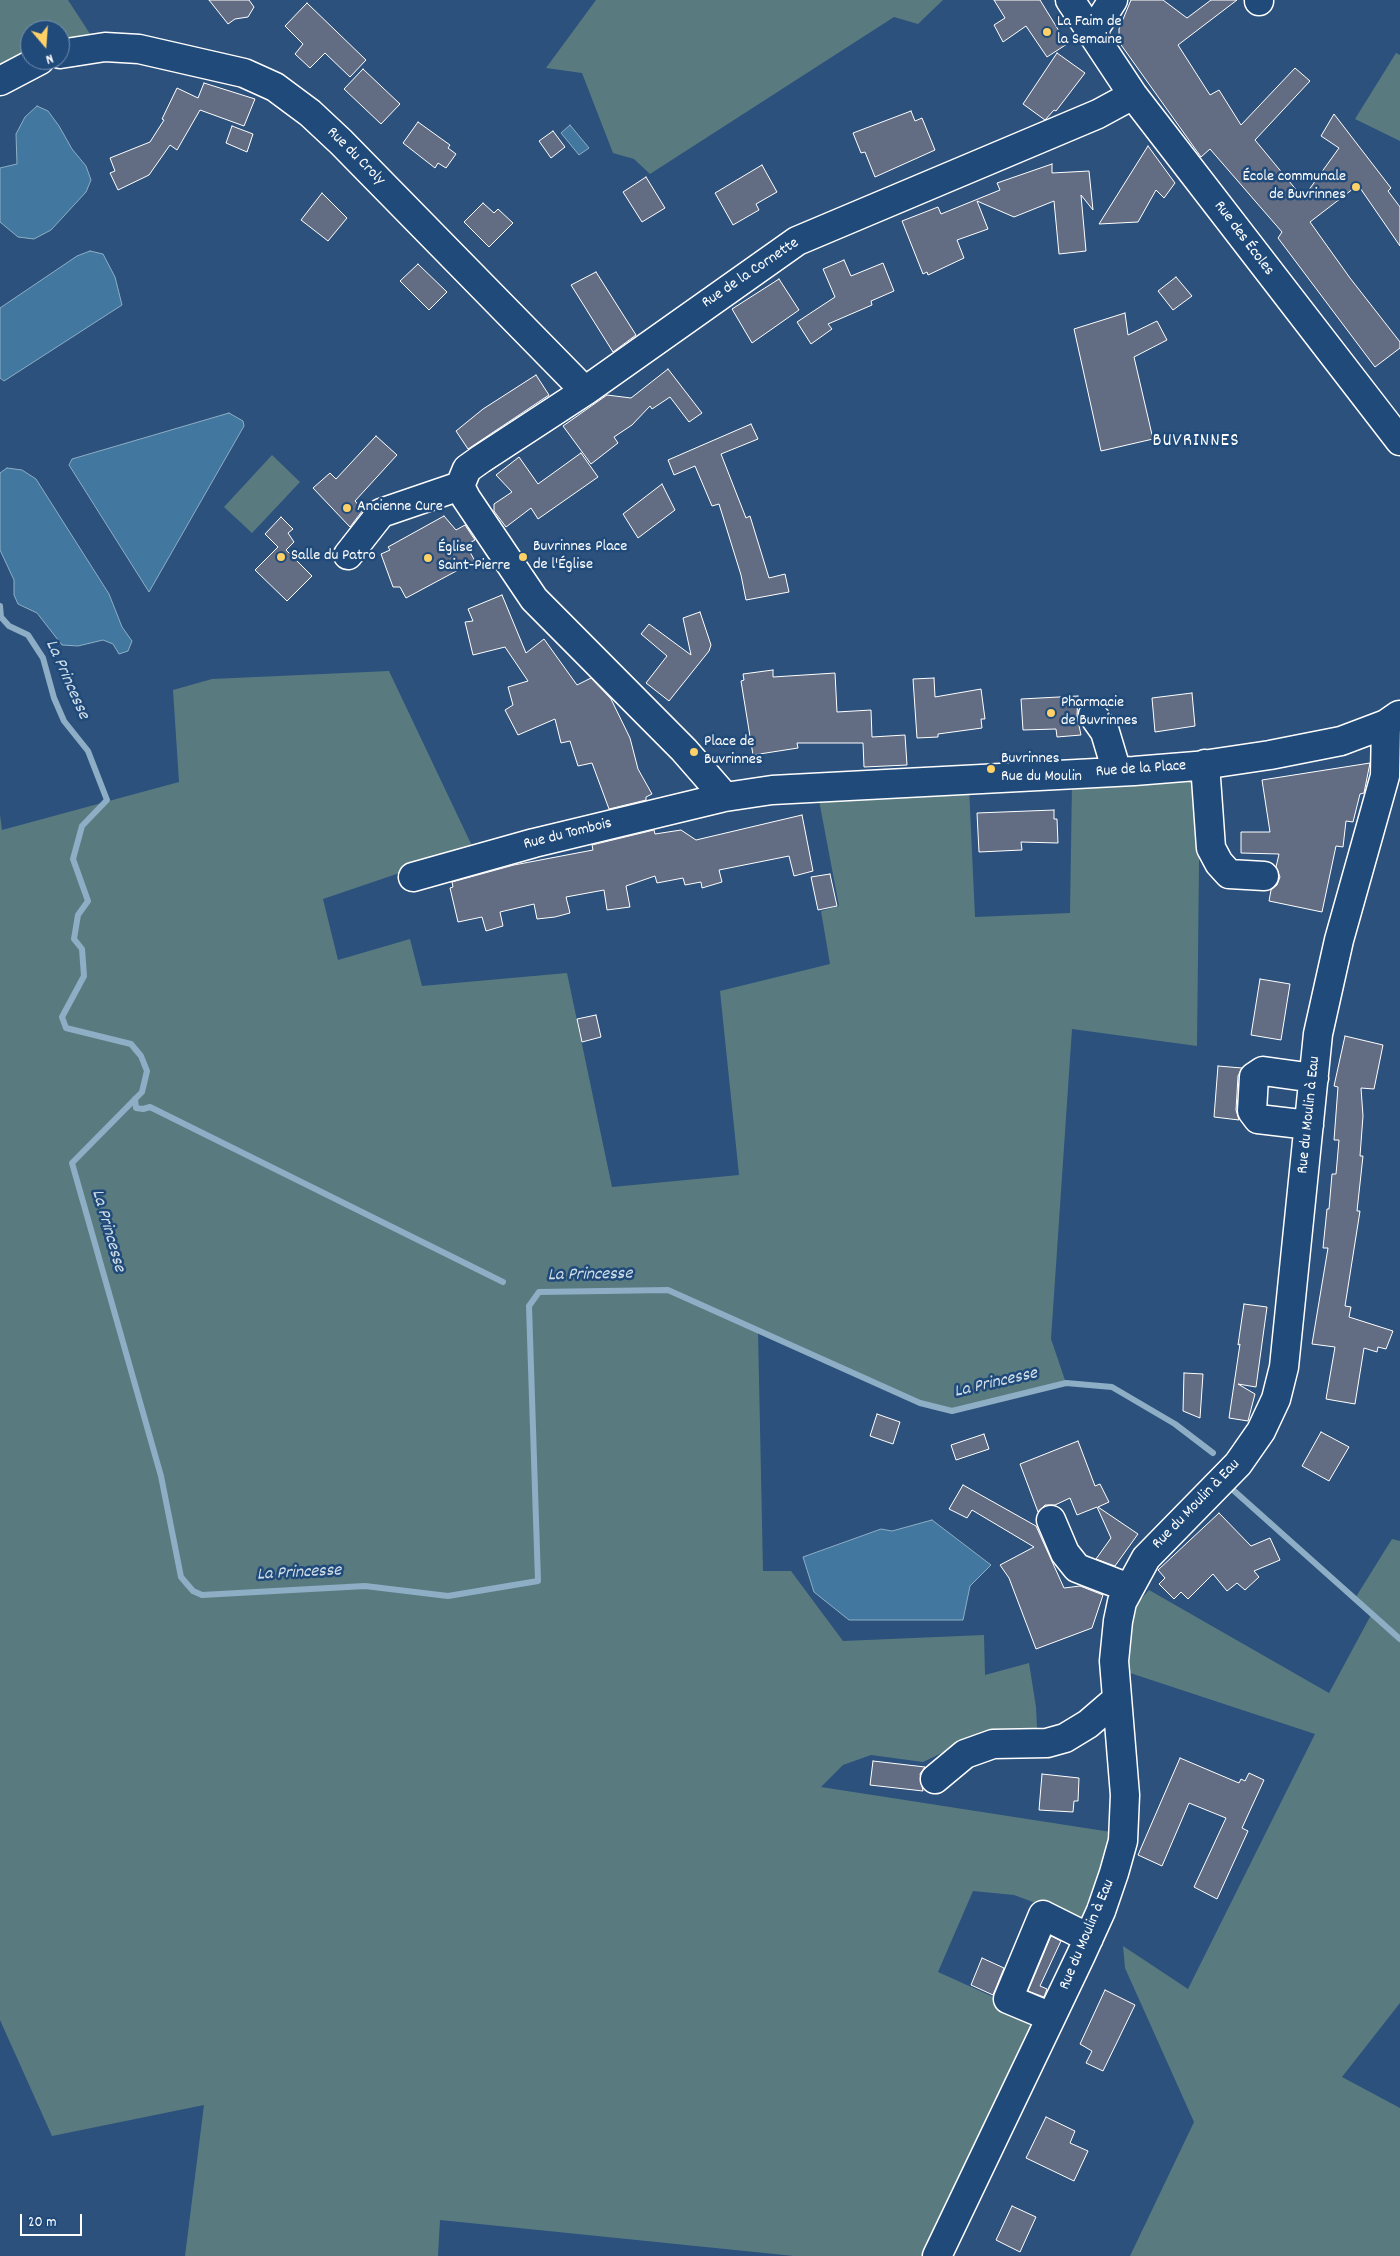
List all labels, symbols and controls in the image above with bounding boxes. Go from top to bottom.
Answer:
place label: La Faim de la Semaine [1057,13,1122,51]
north arrow [20,20,70,70]
marker: La Faim de la Semaine [1041,26,1053,38]
text: N [43,48,56,69]
street label: Rue du Croly [322,124,388,190]
place label: École communale de Buvrinnes [1242,168,1346,206]
marker: École communale de Buvrinnes [1350,181,1362,193]
street label: Rue des Écoles [1209,198,1277,280]
street label: Rue de la Cornette [699,234,803,314]
district label: BUVRINNES [1151,431,1241,453]
place label: Ancienne Cure [357,498,443,518]
marker: Ancienne Cure [341,502,353,514]
place label: Buvrinnes Place de l'Église [533,538,627,576]
place label: Église Saint-Pierre [438,539,510,577]
place label: Salle du Patro [291,547,376,567]
marker: Salle du Patro [275,551,287,563]
marker: Buvrinnes Place de l'Église [517,551,529,563]
marker: Église Saint-Pierre [422,552,434,564]
water label: La Princesse [39,637,93,723]
place label: Pharmacie de Buvrinnes [1061,694,1138,732]
marker: Pharmacie de Buvrinnes [1045,707,1057,719]
place label: Place de Buvrinnes [704,733,763,771]
marker: Place de Buvrinnes [688,746,700,758]
place label: Buvrinnes Rue du Moulin [1001,750,1082,788]
street label: Rue de la Place [1095,757,1187,783]
marker: Buvrinnes Rue du Moulin [985,763,997,775]
street label: Rue du Tombois [522,815,614,855]
street label: Rue du Moulin à Eau [1294,1055,1326,1175]
water label: La Princesse [85,1187,129,1275]
water label: La Princesse [548,1264,632,1288]
water label: La Princesse [952,1364,1040,1404]
street label: Rue du Moulin à Eau [1149,1456,1245,1554]
water label: La Princesse [256,1561,342,1587]
street label: Rue du Moulin à Eau [1056,1877,1120,1993]
scale bar [22,2204,85,2236]
text: 20 m [28,2212,56,2234]

